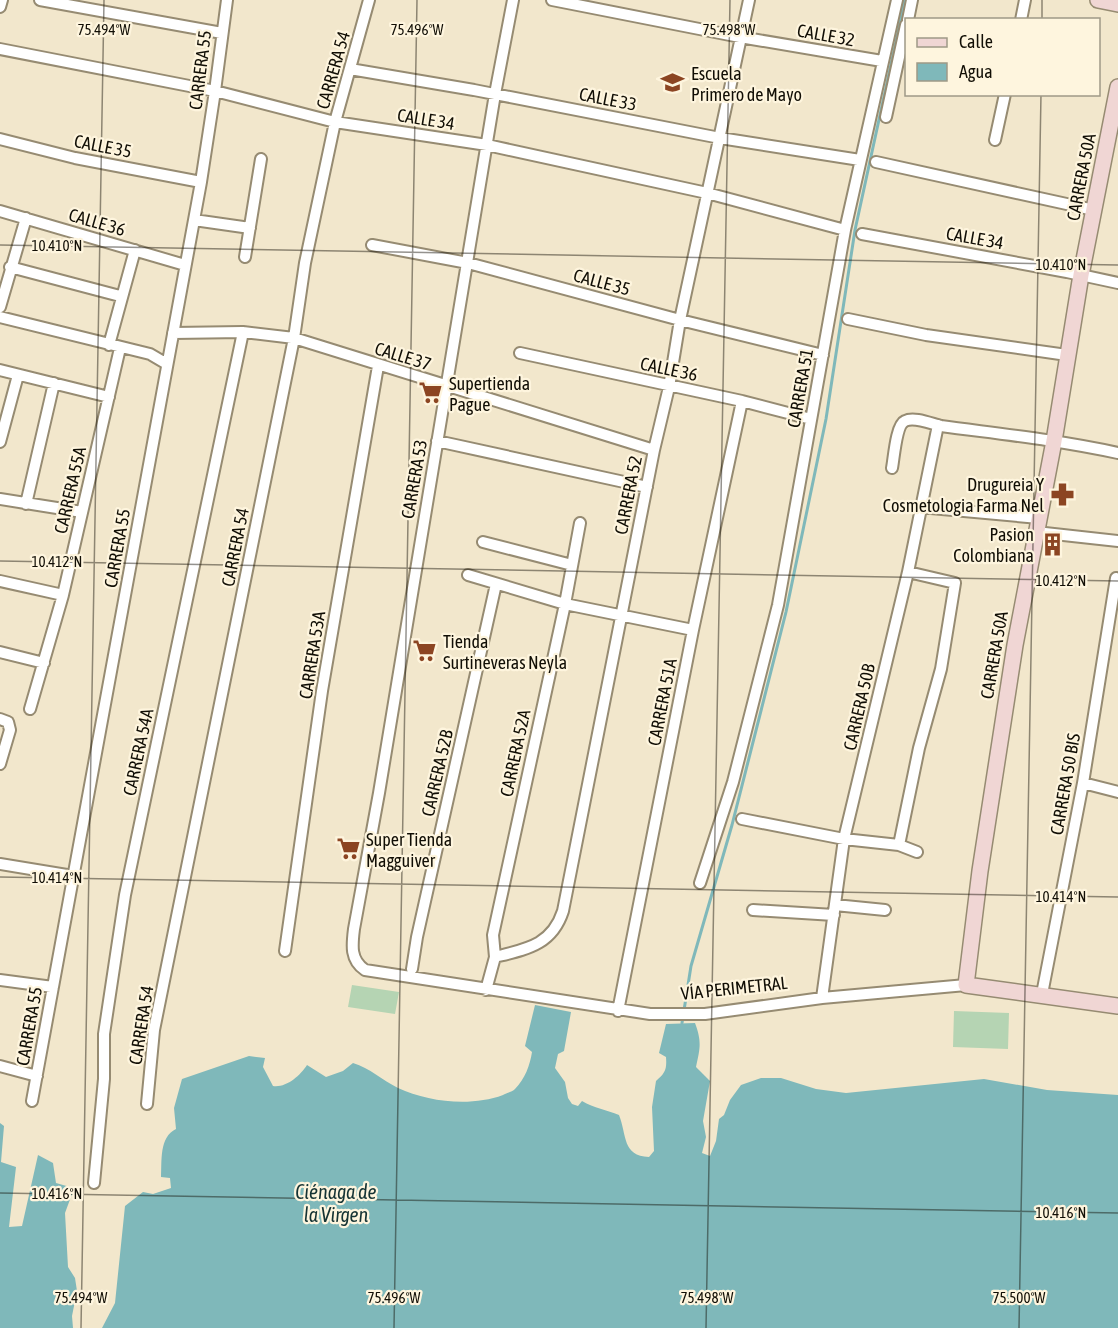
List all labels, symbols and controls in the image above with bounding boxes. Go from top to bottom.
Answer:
legend [905,18,1100,96]
street label: CALLE 32 [796,20,856,50]
text: 75.494°W [78,21,131,38]
text: 75.496°W [391,21,444,38]
text: 75.498°W [703,21,756,38]
street label: CARRERA 55 [185,29,215,111]
street label: CARRERA 54 [312,29,354,111]
text: Calle [959,31,993,52]
text: Agua [959,61,993,82]
place label: Escuela Primero de Mayo [691,63,802,105]
school or university icon: Escuela Primero de Mayo [660,70,686,96]
street label: CALLE 33 [578,83,638,115]
street label: CALLE 34 [396,104,456,134]
street label: CALLE 35 [73,130,133,162]
street label: CARRERA 50A [1062,131,1100,223]
street label: CALLE 36 [66,204,128,240]
street label: CALLE 34 [945,223,1005,253]
text: 10.410°N [32,237,82,254]
text: 10.410°N [1036,256,1086,273]
street label: CALLE 35 [571,264,633,300]
street label: CALLE 37 [372,337,434,375]
street label: CARRERA 51 [783,347,817,429]
street label: CALLE 36 [638,353,700,385]
place label: Supertienda Pague [449,373,530,415]
supermarket icon: Supertienda Pague [418,380,444,406]
street label: CARRERA 53 [397,438,431,520]
street label: CARRERA 55A [50,444,90,536]
street label: CARRERA 52 [610,454,646,536]
place label: Drugureia Y Cosmetologia Farma Nel [883,474,1044,516]
pharmacy icon: Drugureia Y Cosmetologia Farma Nel [1049,481,1075,507]
street label: CARRERA 54 [217,506,253,588]
street label: CARRERA 55 [100,507,134,589]
place label: Pasion Colombiana [953,524,1034,566]
building icon: Pasion Colombiana [1039,531,1065,557]
text: 10.412°N [32,553,82,570]
text: 10.412°N [1036,572,1086,589]
street label: CARRERA 53A [295,609,329,700]
street label: CARRERA 50A [976,609,1012,700]
place label: Tienda Surtineveras Neyla [443,631,567,673]
supermarket icon: Tienda Surtineveras Neyla [412,638,438,664]
street label: CARRERA 51A [643,656,681,748]
street label: CARRERA 50B [839,661,879,752]
street label: CARRERA 54A [119,706,158,798]
street label: CARRERA 52A [496,707,535,799]
street label: CARRERA 52B [417,727,457,818]
street label: CARRERA 50 BIS [1046,731,1084,837]
place label: Super Tienda Magguiver [366,829,452,871]
supermarket icon: Super Tienda Magguiver [335,836,361,862]
text: 10.414°N [32,869,82,886]
text: 10.414°N [1036,888,1086,905]
street label: VÍA PERIMETRAL [680,972,788,1004]
street label: CARRERA 54 [124,984,158,1066]
street label: CARRERA 55 [12,985,46,1067]
water label: Ciénaga de la Virgen [295,1180,377,1226]
text: 10.416°N [32,1185,82,1202]
text: 10.416°N [1036,1204,1086,1221]
text: 75.494°W [55,1289,108,1306]
text: 75.496°W [368,1289,421,1306]
text: 75.498°W [681,1289,734,1306]
text: 75.500°W [993,1289,1046,1306]

